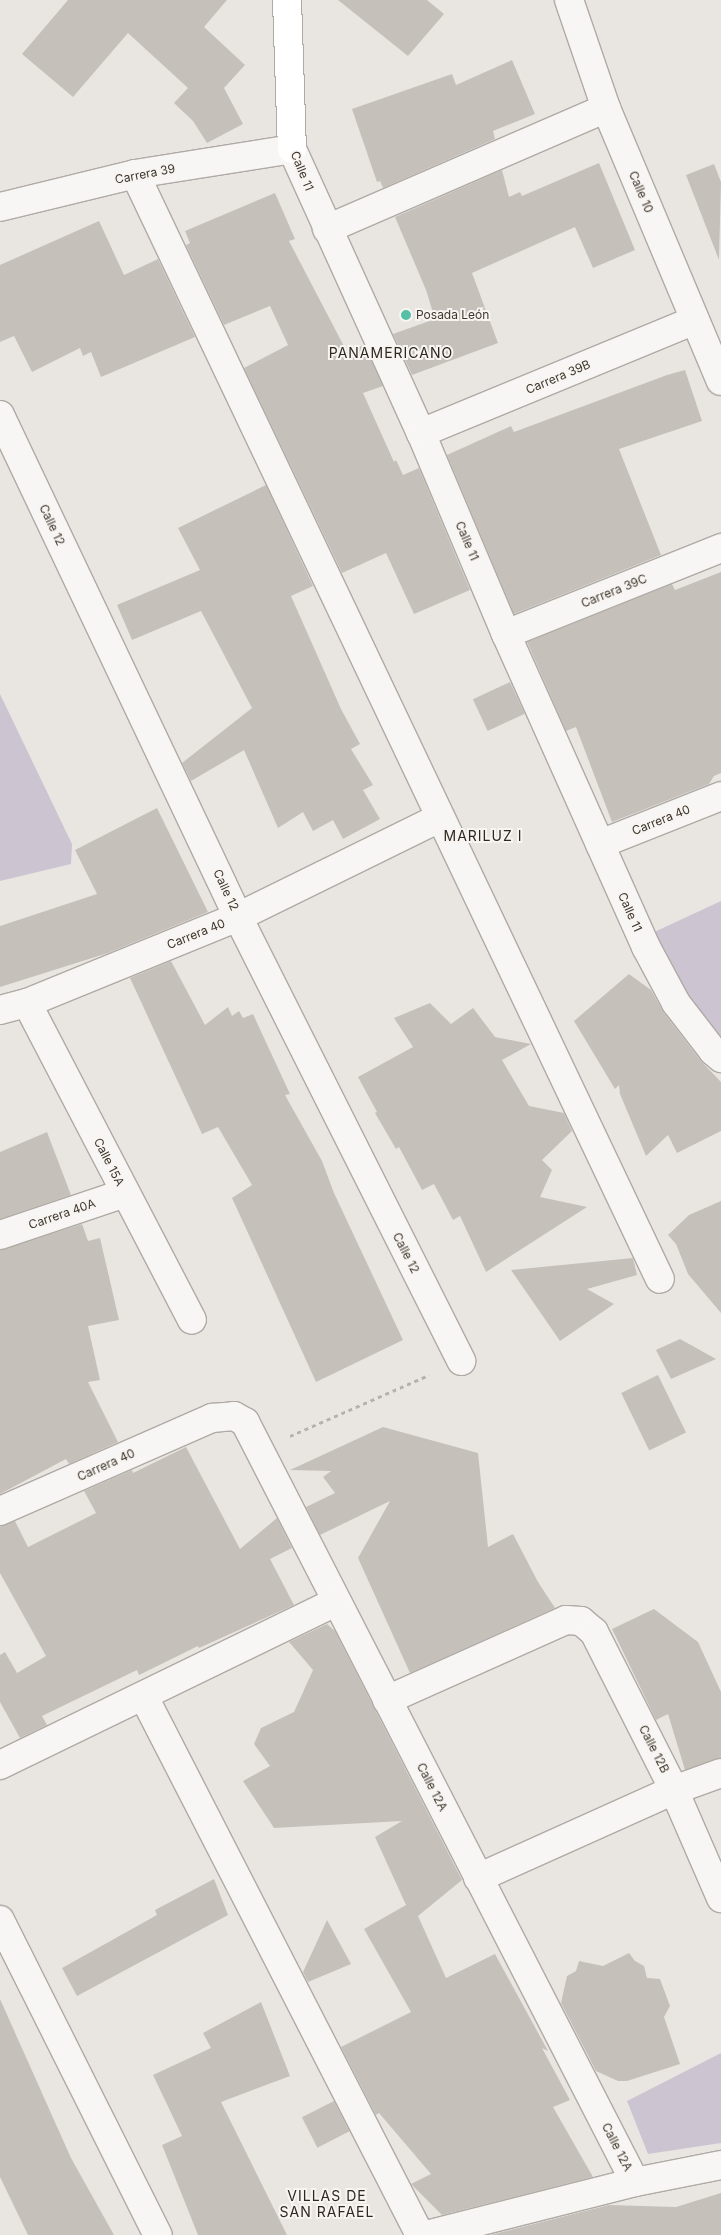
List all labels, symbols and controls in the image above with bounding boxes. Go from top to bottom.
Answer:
street label: Calle 11 [288,149,316,193]
street label: Carrera 39 [114,161,176,187]
street label: Calle 10 [626,169,656,215]
place label: Posada León [416,308,489,322]
marker: Posada León [400,309,412,321]
district label: PANAMERICANO [327,345,455,361]
street label: Carrera 39B [523,357,593,397]
street label: Calle 12 [36,502,68,548]
street label: Calle 11 [452,519,482,563]
street label: Carrera 39C [579,571,649,611]
street label: Carrera 40 [630,802,692,838]
district label: MARILUZ I [442,828,524,844]
street label: Calle 12 [210,867,242,913]
street label: Calle 11 [615,890,645,934]
street label: Carrera 40 [165,916,227,952]
street label: Calle 15A [91,1136,127,1188]
street label: Carrera 40A [27,1196,97,1232]
street label: Calle 12 [390,1230,422,1276]
street label: Carrera 40 [75,1446,137,1484]
street label: Calle 12B [636,1723,672,1775]
street label: Calle 12A [414,1760,450,1814]
street label: Calle 12A [599,2120,635,2174]
district label: VILLAS DE SAN RAFAEL [278,2188,376,2220]

